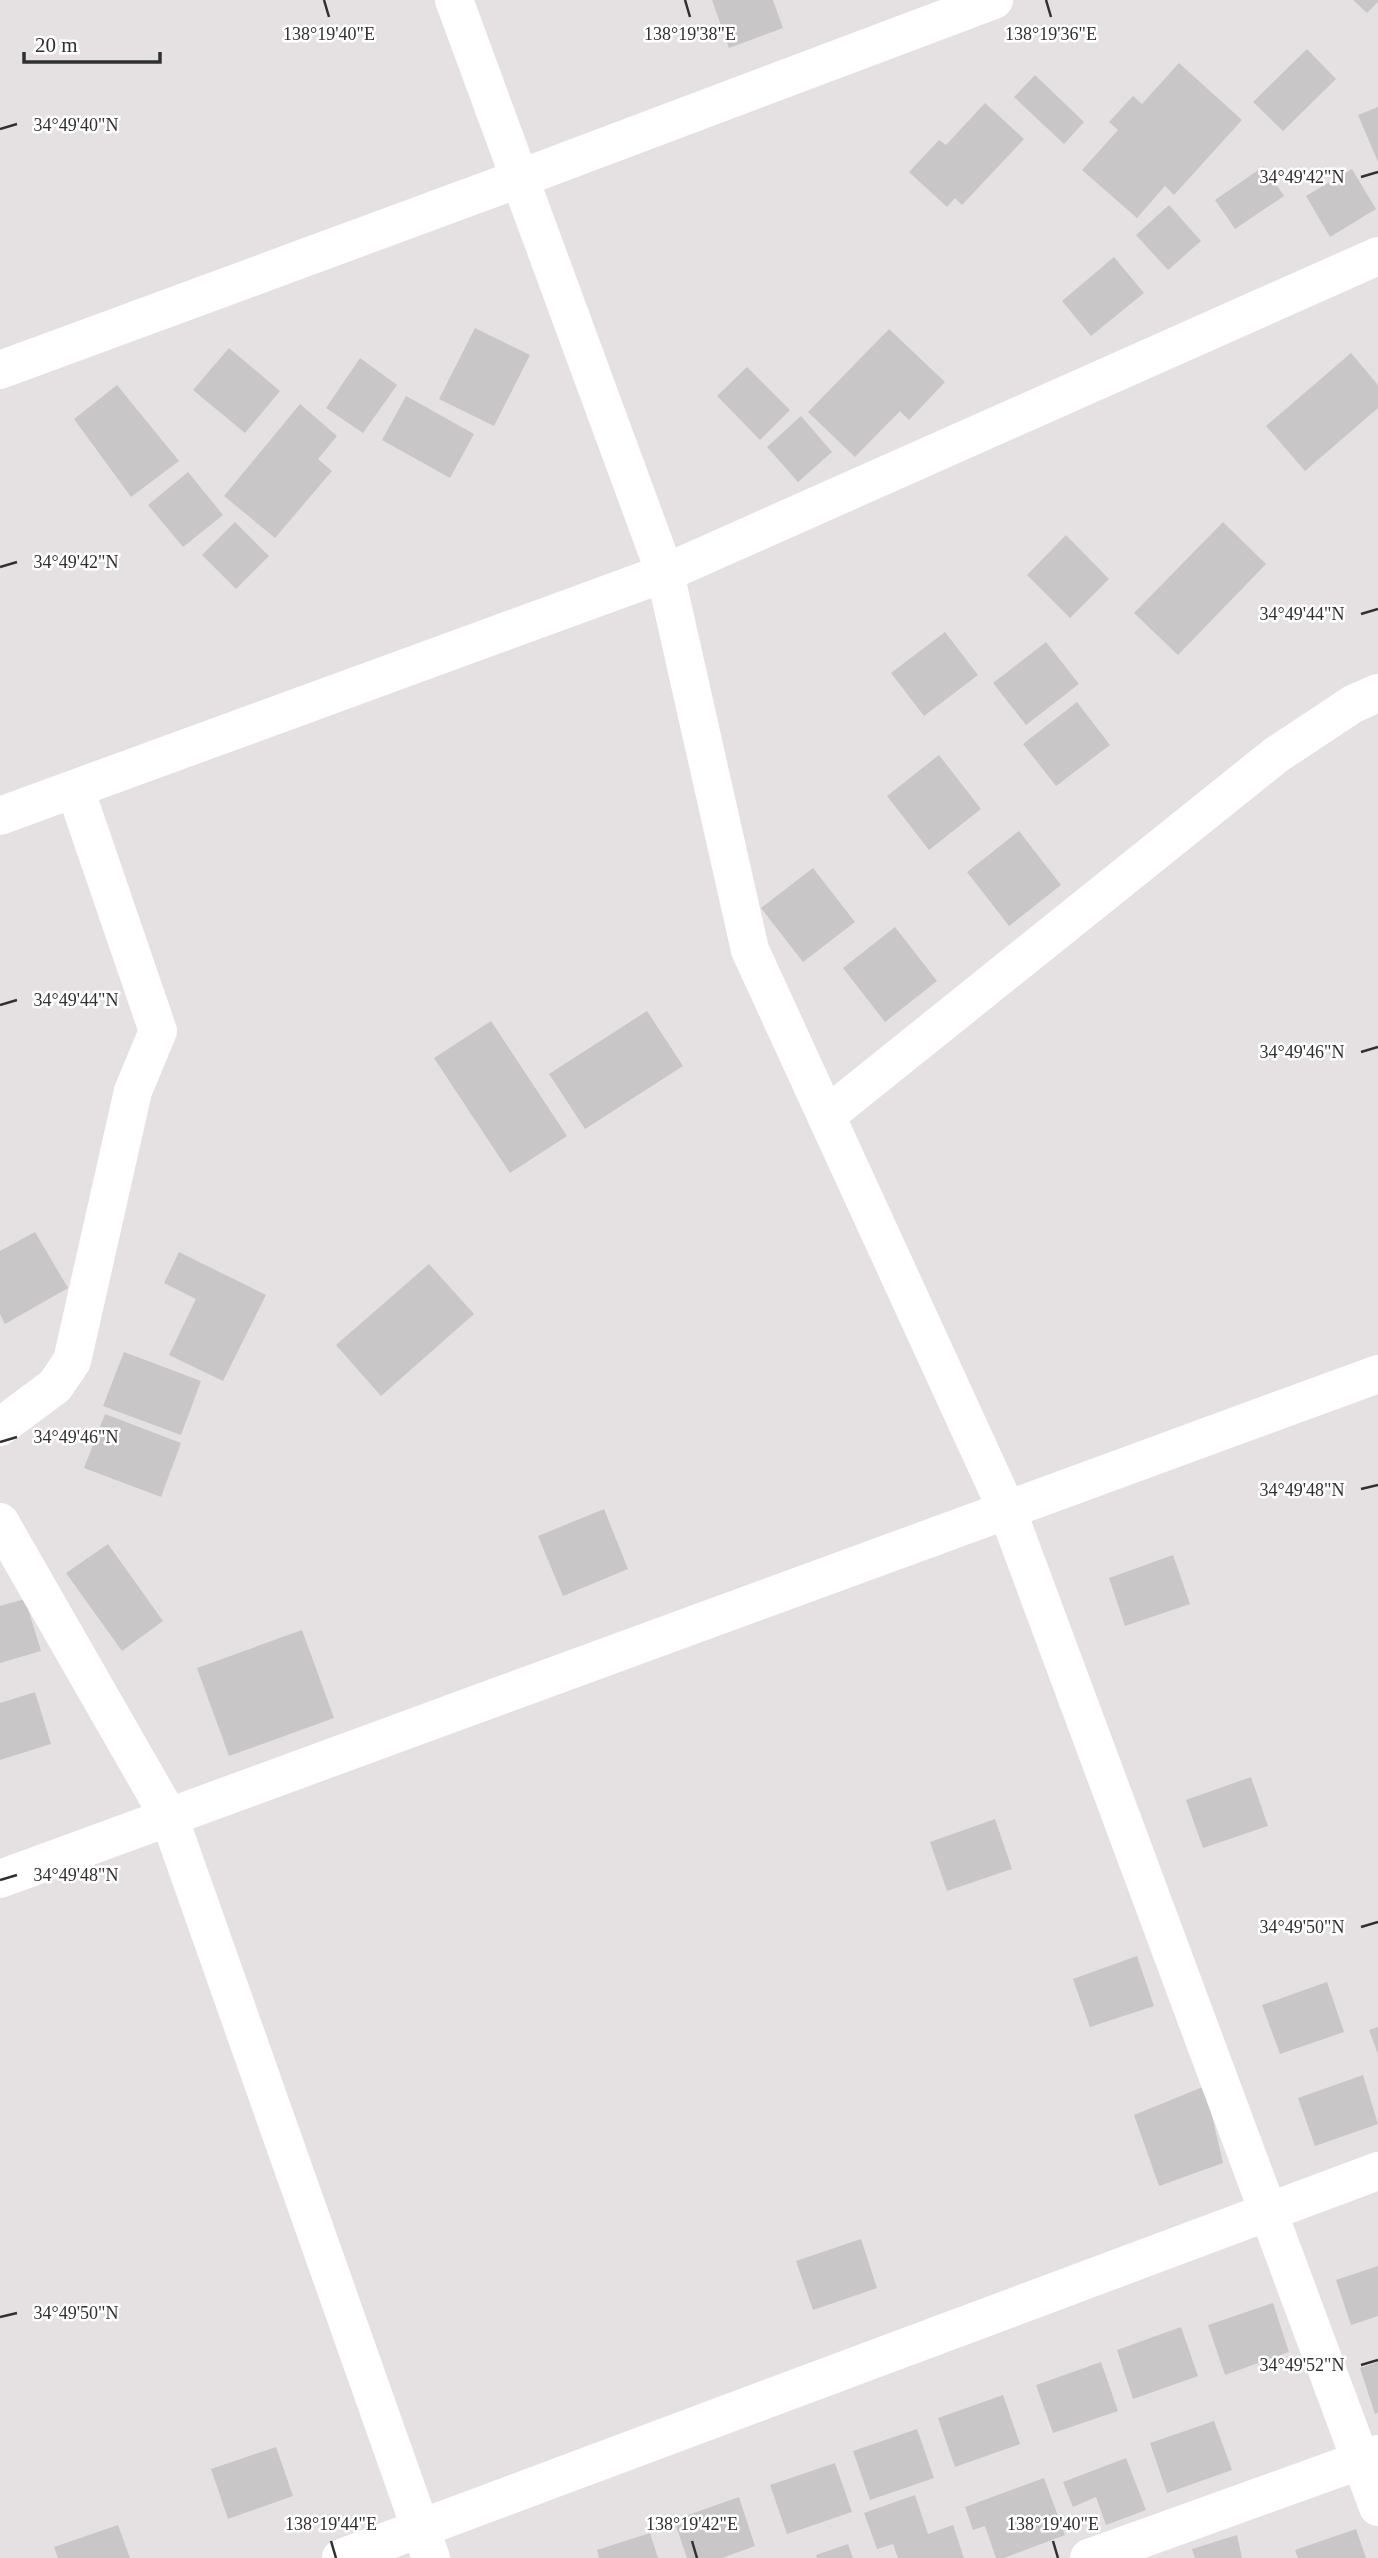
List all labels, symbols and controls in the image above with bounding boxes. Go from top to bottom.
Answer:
scale bar [24,21,161,65]
text: 138°19'40"E [283,24,375,44]
text: 138°19'38"E [644,24,736,44]
text: 138°19'36"E [1005,24,1097,44]
text: 20 m [35,33,78,57]
text: 34°49'40"N [34,115,118,135]
text: 34°49'42"N [1260,167,1344,187]
text: 34°49'42"N [34,552,118,572]
text: 34°49'44"N [1260,604,1344,624]
text: 34°49'44"N [34,990,118,1010]
text: 34°49'46"N [1260,1042,1344,1062]
text: 34°49'46"N [34,1427,118,1447]
text: 34°49'48"N [1260,1480,1344,1500]
text: 34°49'48"N [34,1865,118,1885]
text: 34°49'50"N [1260,1917,1344,1937]
text: 34°49'50"N [34,2303,118,2323]
text: 34°49'52"N [1260,2355,1344,2375]
text: 138°19'44"E [285,2514,377,2534]
text: 138°19'42"E [646,2514,738,2534]
text: 138°19'40"E [1007,2514,1099,2534]

